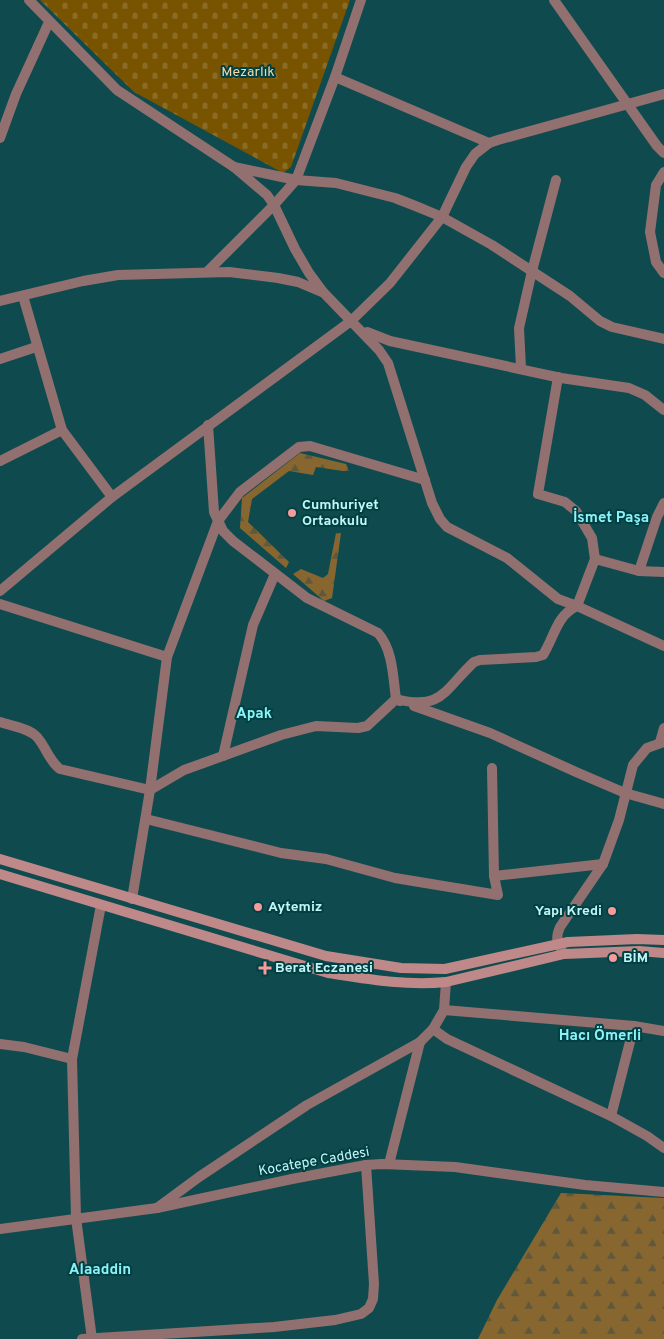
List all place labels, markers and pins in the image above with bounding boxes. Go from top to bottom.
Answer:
place label: Cumhuriyet Ortaokulu [302,497,379,530]
marker: Cumhuriyet Ortaokulu [286,507,298,519]
place label: Aytemiz [268,899,322,916]
marker: Aytemiz [252,901,264,913]
place label: Yapı Kredi [535,903,602,920]
marker: Yapı Kredi [606,905,618,917]
place label: BİM [623,950,648,967]
marker: BİM [607,952,619,964]
place label: Berat Eczanesi [275,960,373,977]
marker: Berat Eczanesi [259,962,271,974]

